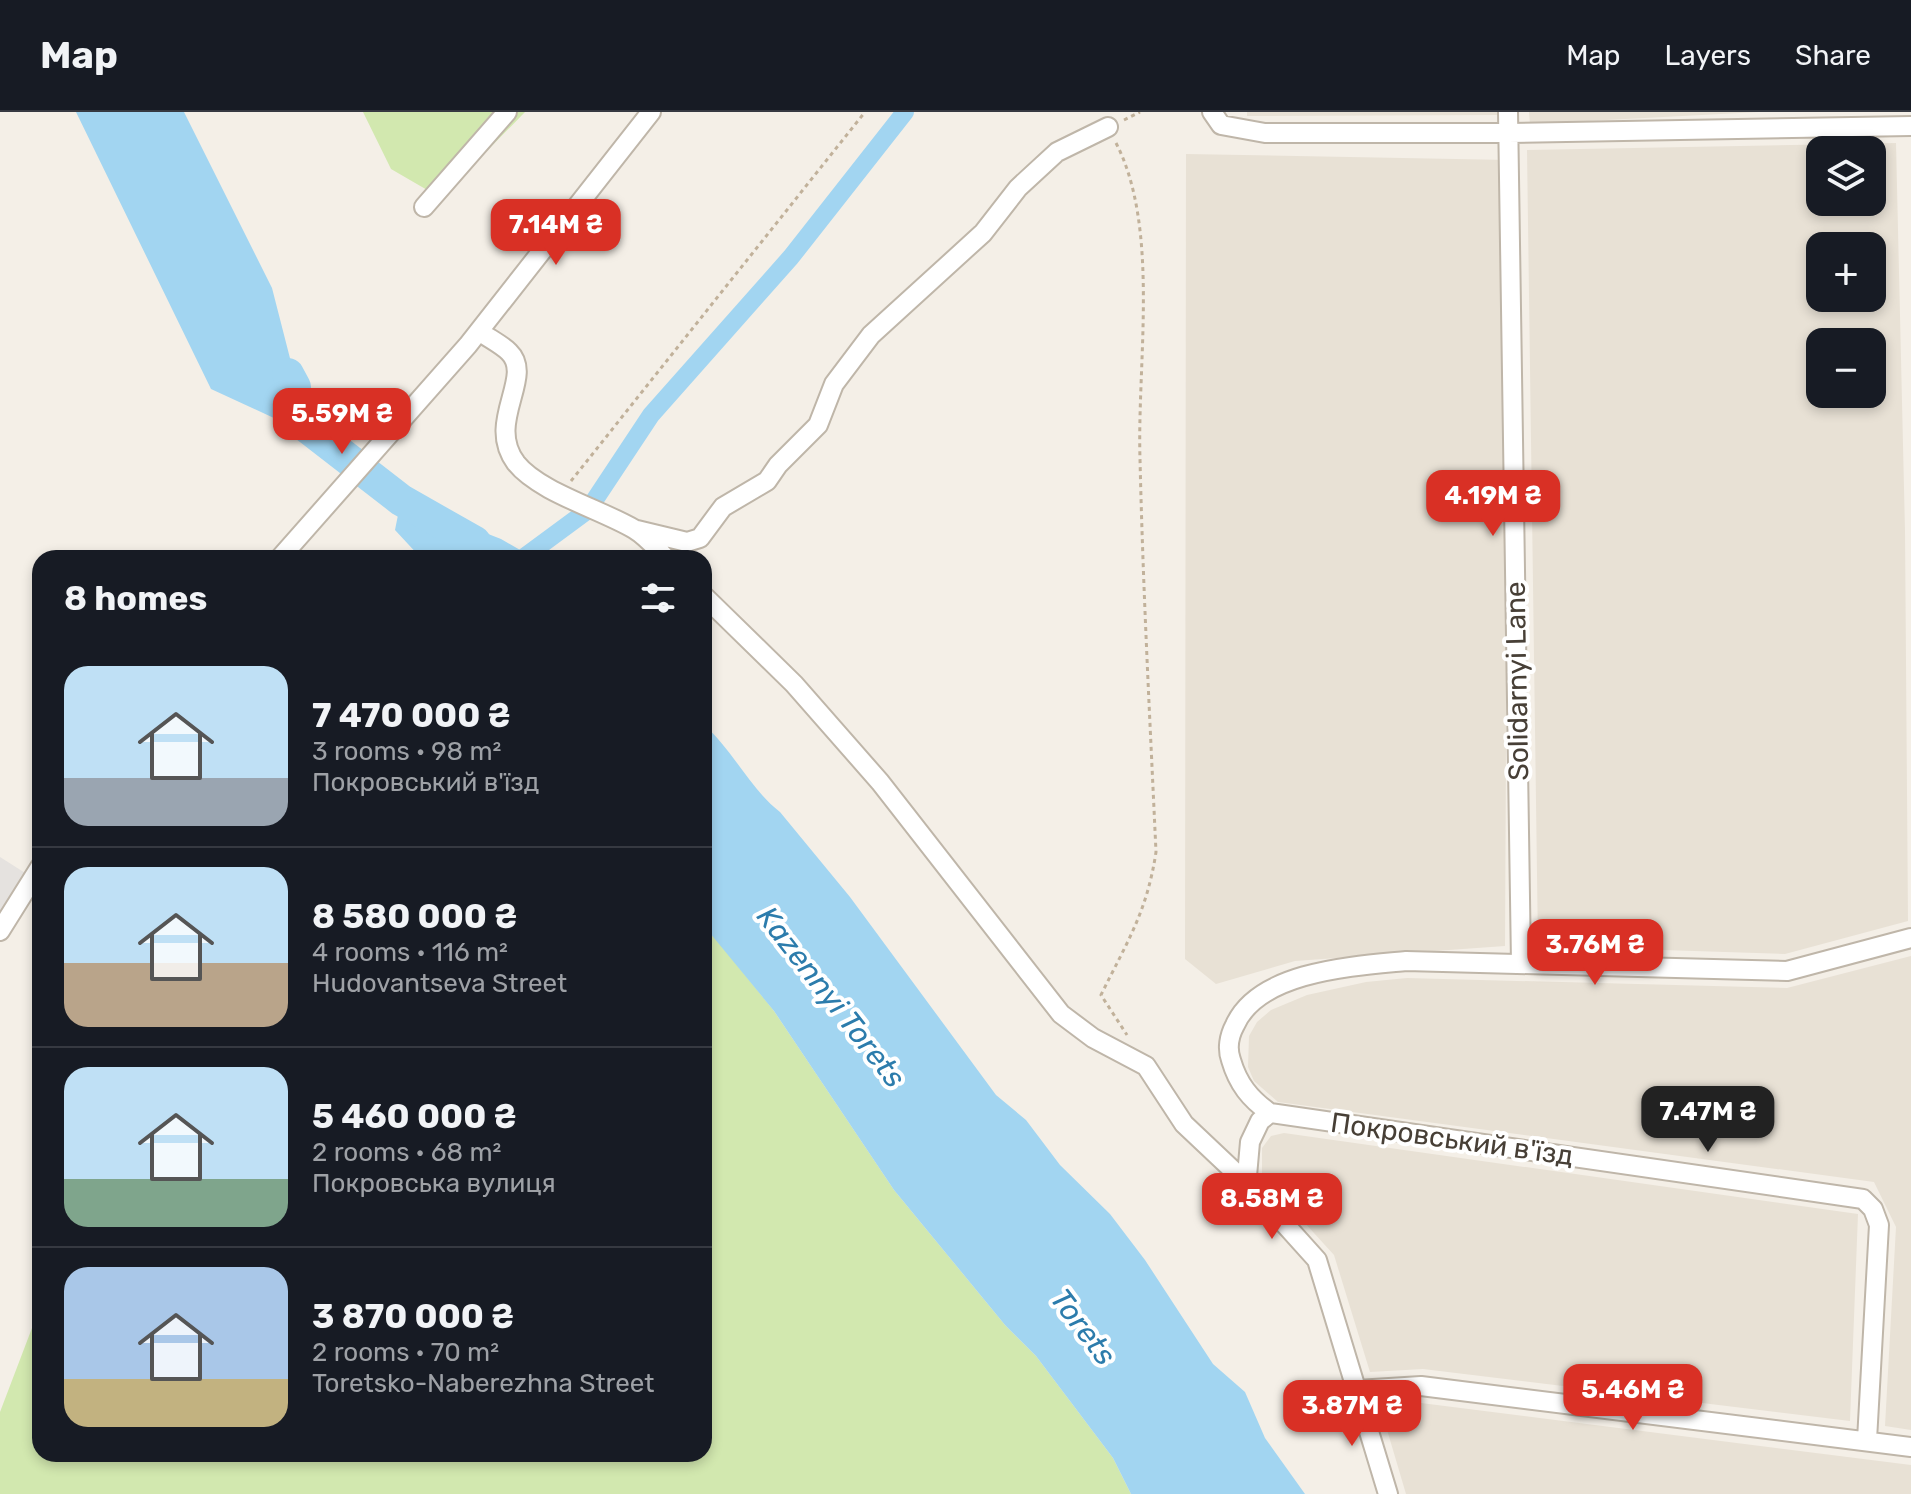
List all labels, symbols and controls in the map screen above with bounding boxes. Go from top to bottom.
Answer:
text: Map [40,32,118,78]
text: Map [1566,39,1621,72]
text: Layers [1665,39,1751,72]
text: Share [1795,39,1871,72]
map controls [1806,136,1886,408]
button: layers [1806,136,1886,216]
pin: 7.14M ₴ [482,199,630,267]
text: 7.14M ₴ [509,209,603,240]
button: + [1806,232,1886,312]
button: − [1806,328,1886,408]
pin: 5.59M ₴ [268,388,416,456]
text: 5.59M ₴ [291,398,393,429]
pin: 4.19M ₴ [1419,470,1567,538]
text: 4.19M ₴ [1444,480,1542,511]
icon: filters [636,576,680,620]
text: 8 homes [64,578,207,619]
street label: Solidarnyi Lane [1499,581,1535,781]
text: 7 470 000 ₴ [312,695,511,736]
icon: home [128,698,224,794]
text: 3 rooms · 98 m² [312,736,501,767]
text: Покровський в'їзд [312,767,539,798]
text: 8 580 000 ₴ [312,896,517,937]
icon: home [128,899,224,995]
water label: Kazennyi Torets [749,899,913,1095]
pin: 3.76M ₴ [1521,919,1669,987]
text: 3.76M ₴ [1545,929,1645,960]
text: 4 rooms · 116 m² [312,937,508,968]
text: Hudovantseva Street [312,968,567,999]
pin: 7.47M ₴ [1634,1086,1782,1154]
text: 5 460 000 ₴ [312,1096,517,1137]
text: 7.47M ₴ [1659,1096,1757,1127]
icon: home [128,1099,224,1195]
street label: Покровський в'їзд [1329,1106,1575,1172]
text: 2 rooms · 68 m² [312,1137,501,1168]
text: Покровська вулиця [312,1168,556,1199]
pin: 8.58M ₴ [1198,1173,1346,1241]
text: 8.58M ₴ [1220,1183,1324,1214]
water label: Torets [1043,1282,1123,1372]
text: 3 870 000 ₴ [312,1296,514,1337]
icon: home [128,1299,224,1395]
text: 2 rooms · 70 m² [312,1337,499,1368]
pin: 5.46M ₴ [1559,1364,1707,1432]
text: Toretsko-Naberezhna Street [312,1368,654,1399]
text: 5.46M ₴ [1581,1374,1685,1405]
pin: 3.87M ₴ [1278,1380,1426,1448]
text: 3.87M ₴ [1301,1390,1403,1421]

